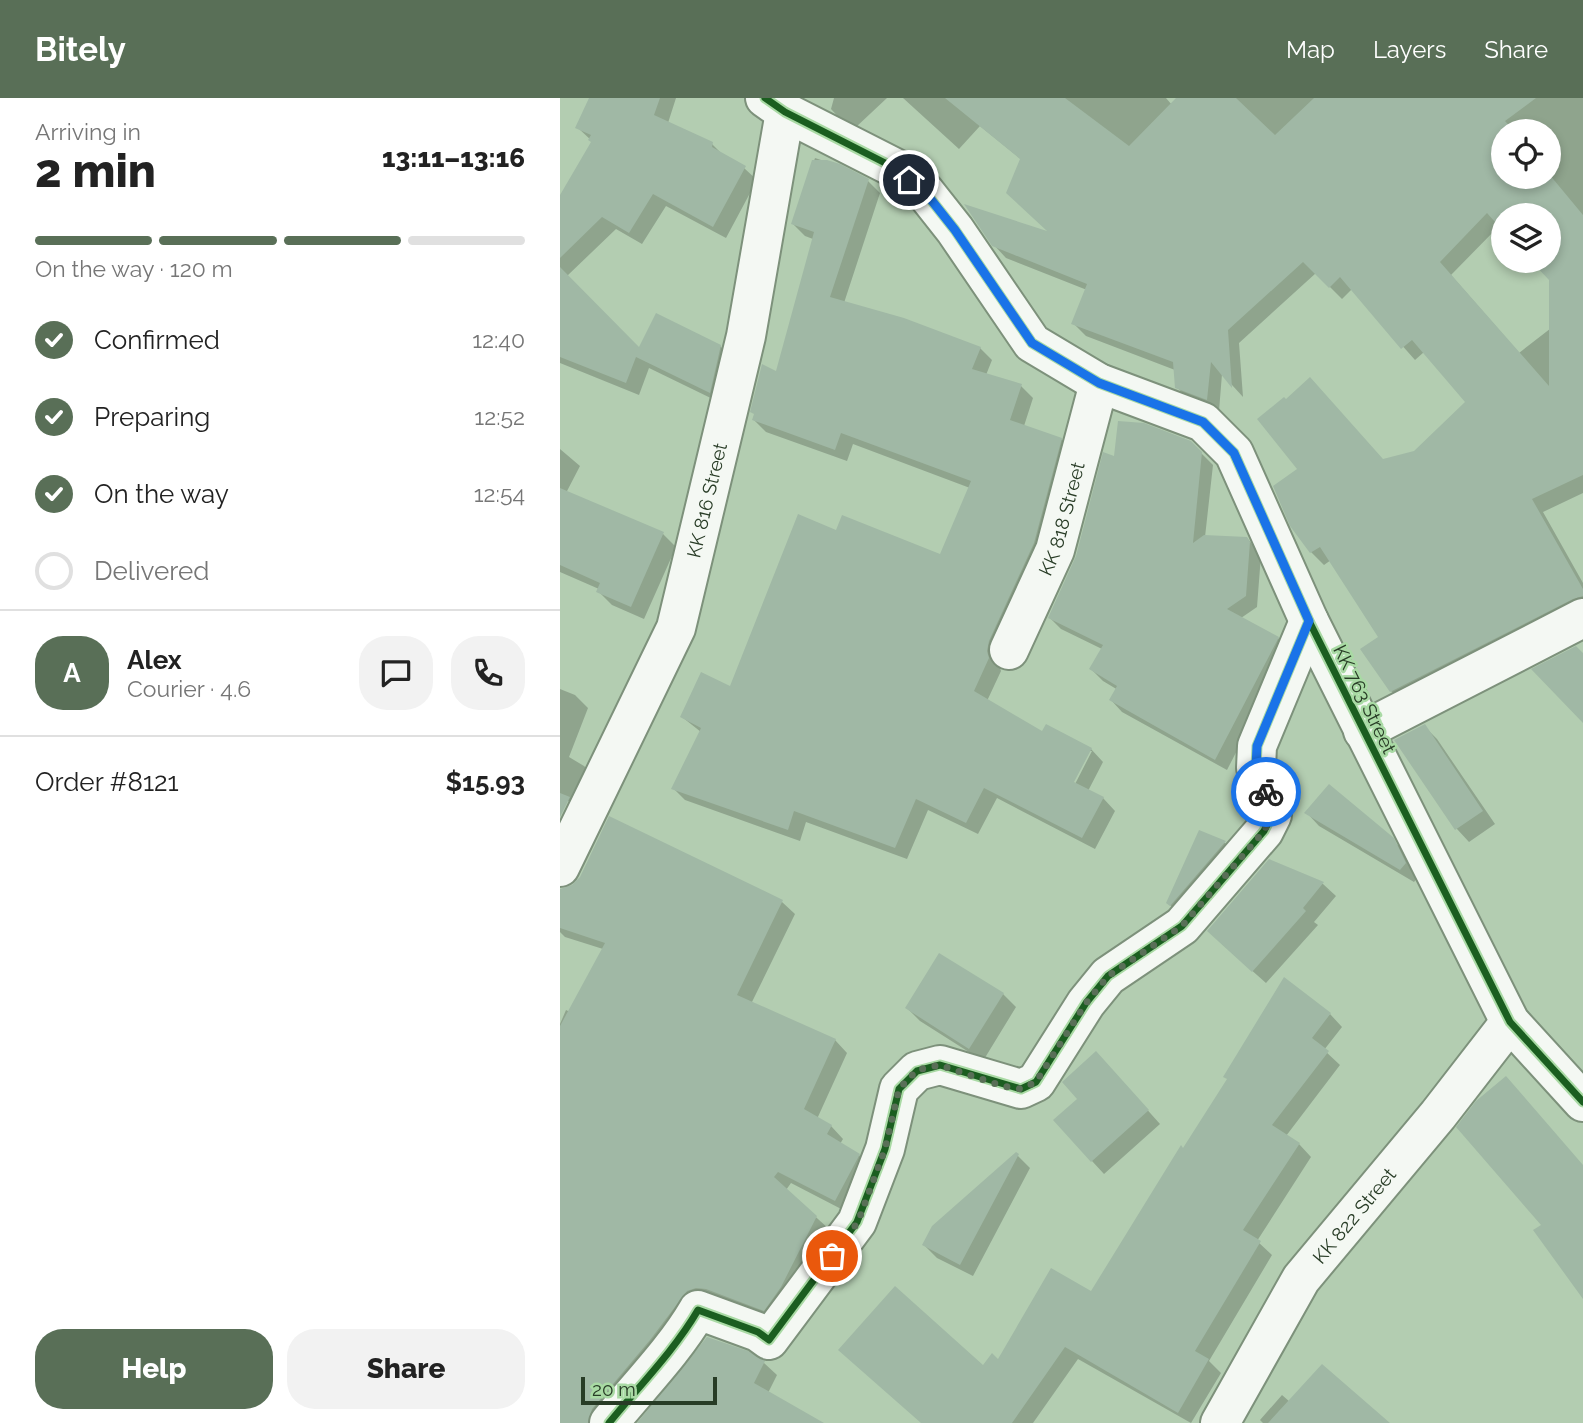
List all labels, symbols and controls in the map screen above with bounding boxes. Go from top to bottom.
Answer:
text: Bitely [35,30,126,69]
text: Map [1286,35,1335,64]
text: Layers [1373,35,1446,64]
text: Share [1484,35,1548,64]
text: Arriving in [35,118,141,145]
map controls [1491,119,1561,273]
button: locate [1491,119,1561,189]
text: 13:11–13:16 [382,143,525,173]
text: 2 min [35,144,156,198]
pin [879,150,939,210]
icon: home [890,161,928,199]
button: layers [1491,203,1561,273]
text: On the way · 120 m [35,255,233,282]
icon: check [35,321,73,359]
text: Confirmed [94,325,220,355]
text: 12:40 [472,326,525,353]
icon: check [35,398,73,436]
text: Preparing [94,402,210,432]
text: 12:52 [474,403,525,430]
street label: KK 816 Street [682,440,731,560]
street label: KK 818 Street [1034,459,1089,579]
icon: check [35,475,73,513]
text: On the way [94,479,229,509]
text: 12:54 [474,480,525,507]
text: Delivered [94,556,209,586]
button: chat [359,636,433,710]
button: phone [451,636,525,710]
street label: KK 763 Street [1329,641,1401,758]
text: Alex [127,645,182,675]
text: A [63,658,81,688]
text: Courier · 4.6 [127,675,251,702]
courier [1231,757,1301,827]
text: Order #8121 [35,767,179,797]
text: $15.93 [446,767,525,797]
icon: bike [1247,773,1285,811]
street label: KK 822 Street [1308,1163,1401,1268]
pin [802,1226,862,1286]
icon: bag [813,1237,851,1275]
button: Help [35,1329,273,1409]
button: Share [287,1329,525,1409]
scale bar [581,1374,718,1406]
text: 20 m [592,1378,636,1400]

